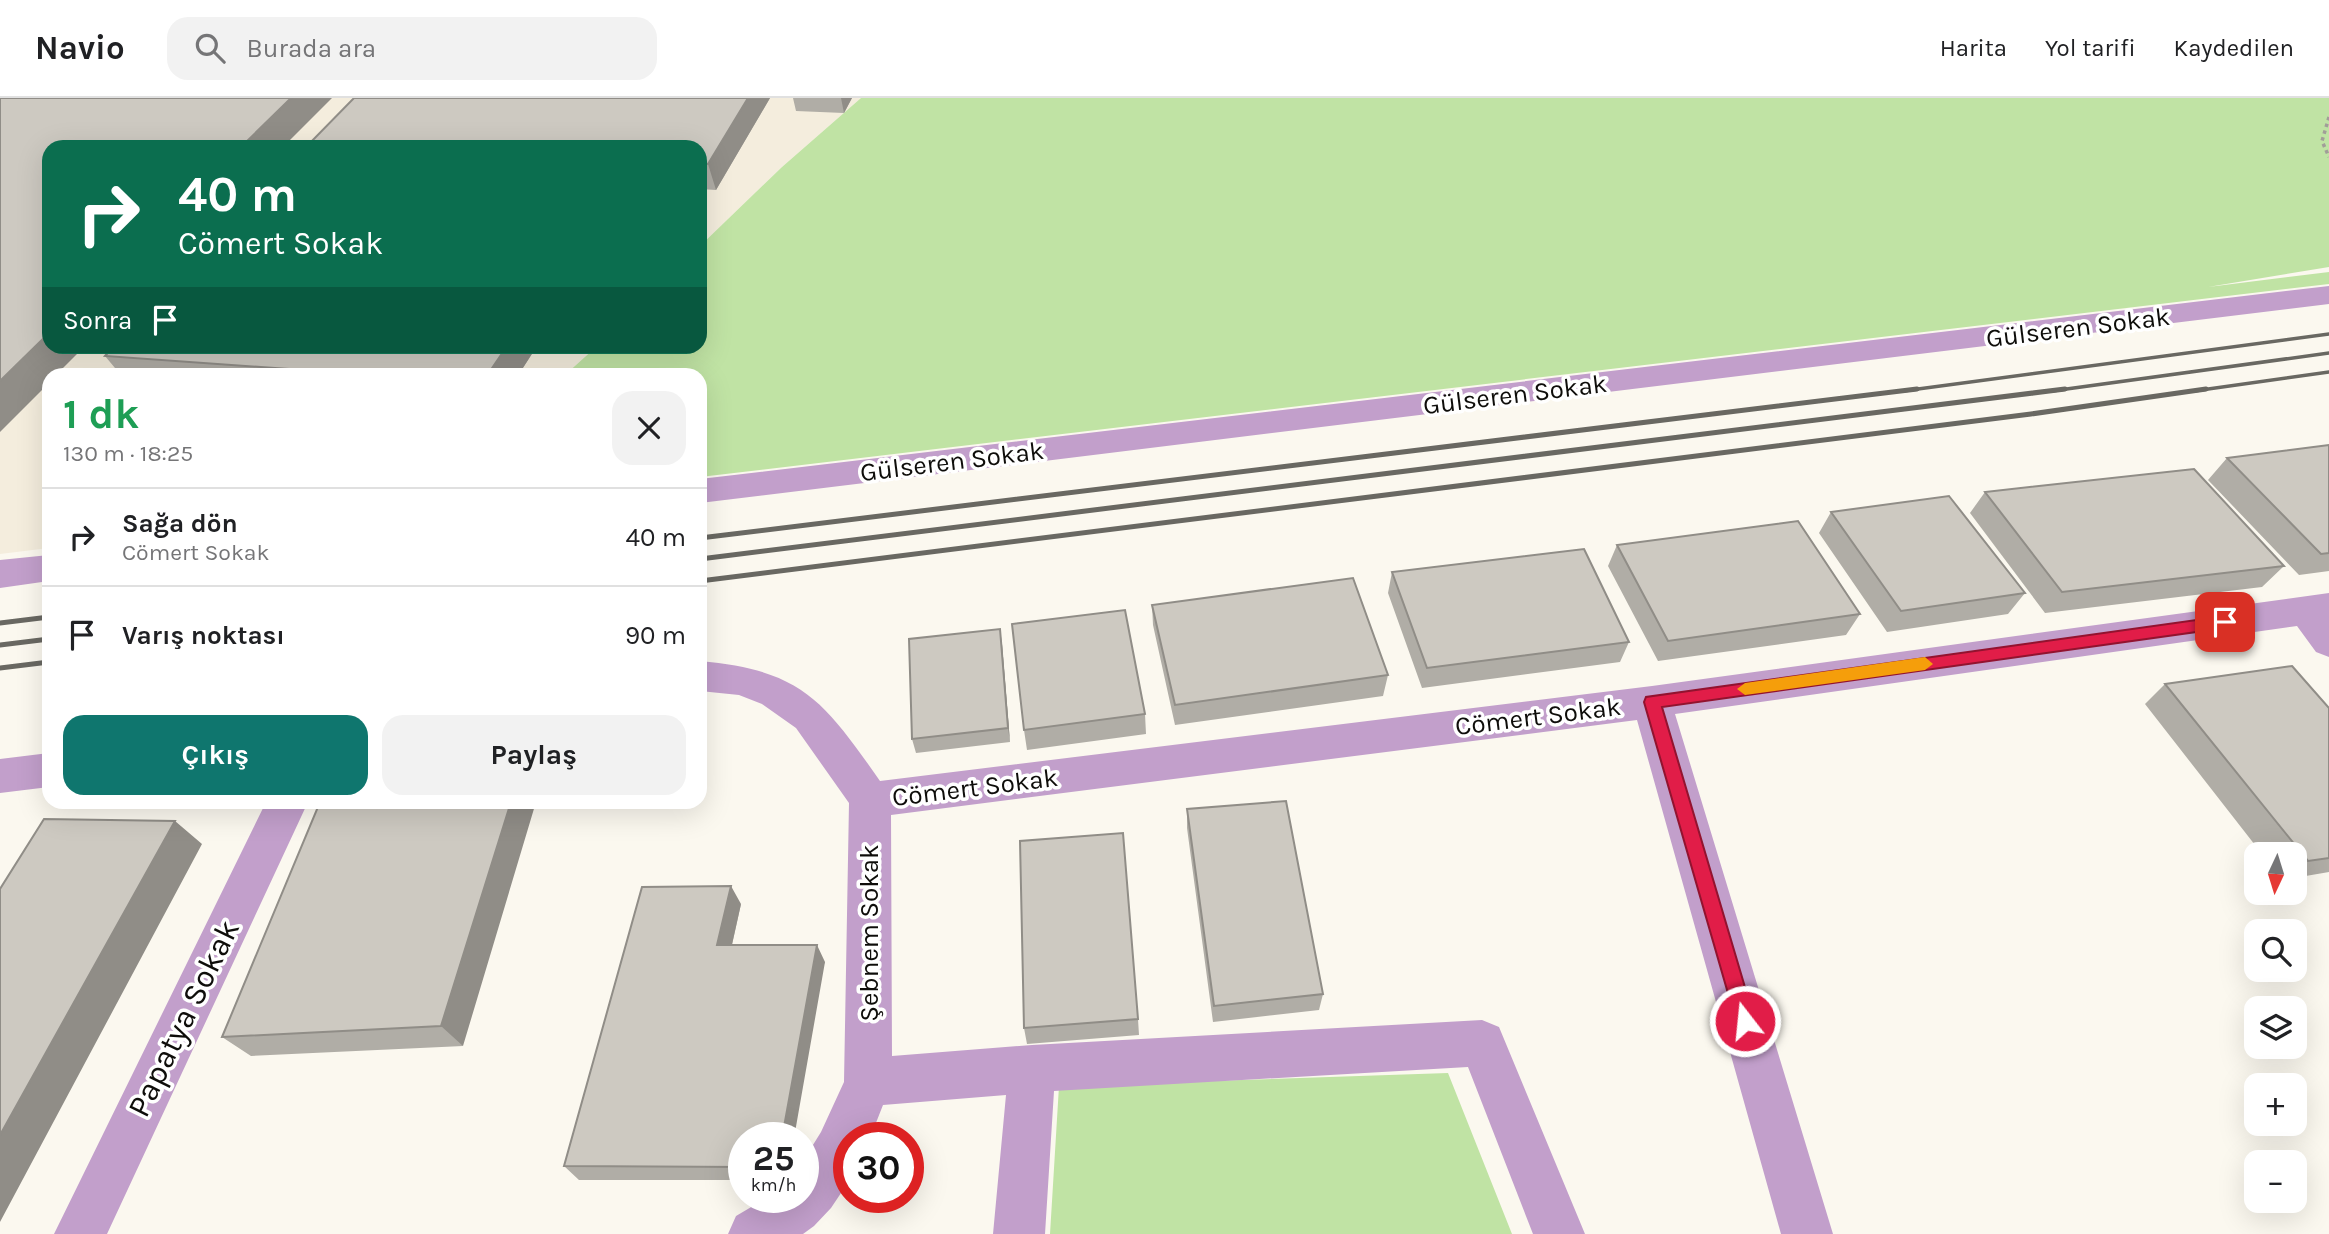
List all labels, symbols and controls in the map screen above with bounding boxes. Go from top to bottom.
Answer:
search box [167,17,657,80]
text: Navio [35,29,125,67]
icon: search [191,29,229,67]
text: Burada ara [247,33,376,64]
text: Harita [1940,34,2007,62]
text: Yol tarifi [2045,34,2136,62]
text: Kaydedilen [2174,34,2294,62]
text: 40 m [178,166,297,223]
icon: right [63,168,154,259]
text: Cömert Sokak [178,225,383,262]
icon: arrive [146,301,184,339]
street label: Gülseren Sokak [1984,301,2172,354]
text: Sonra [63,305,132,336]
street label: Gülseren Sokak [1421,368,1609,421]
text: 1 dk [63,389,139,439]
button: close [612,391,686,465]
street label: Gülseren Sokak [858,435,1046,488]
text: 130 m · 18:25 [63,440,193,467]
text: Sağa dön [122,508,238,539]
icon: right [63,518,101,556]
text: 40 m [626,522,686,553]
text: Cömert Sokak [122,539,269,566]
pin [2195,592,2255,652]
icon: arrive [2206,603,2244,641]
icon: arrive [63,616,101,654]
text: Varış noktası [122,620,285,651]
text: 90 m [625,620,686,651]
street label: Cömert Sokak [1453,691,1623,742]
button: Çıkış [63,715,368,795]
button: Paylaş [382,715,686,795]
street label: Cömert Sokak [890,762,1060,813]
north arrow [2244,842,2306,905]
map controls [2244,842,2307,1213]
street label: Şebnem Sokak [854,844,885,1022]
street label: Papatya Sokak [120,914,247,1123]
button: search [2244,919,2307,982]
position arrow [1708,984,1782,1058]
button: layers [2244,996,2307,1059]
button: + [2244,1073,2307,1136]
speed limit sign: 30 [833,1122,924,1213]
text: 25 [753,1138,794,1179]
button: − [2244,1150,2307,1213]
text: km/h [751,1174,796,1196]

